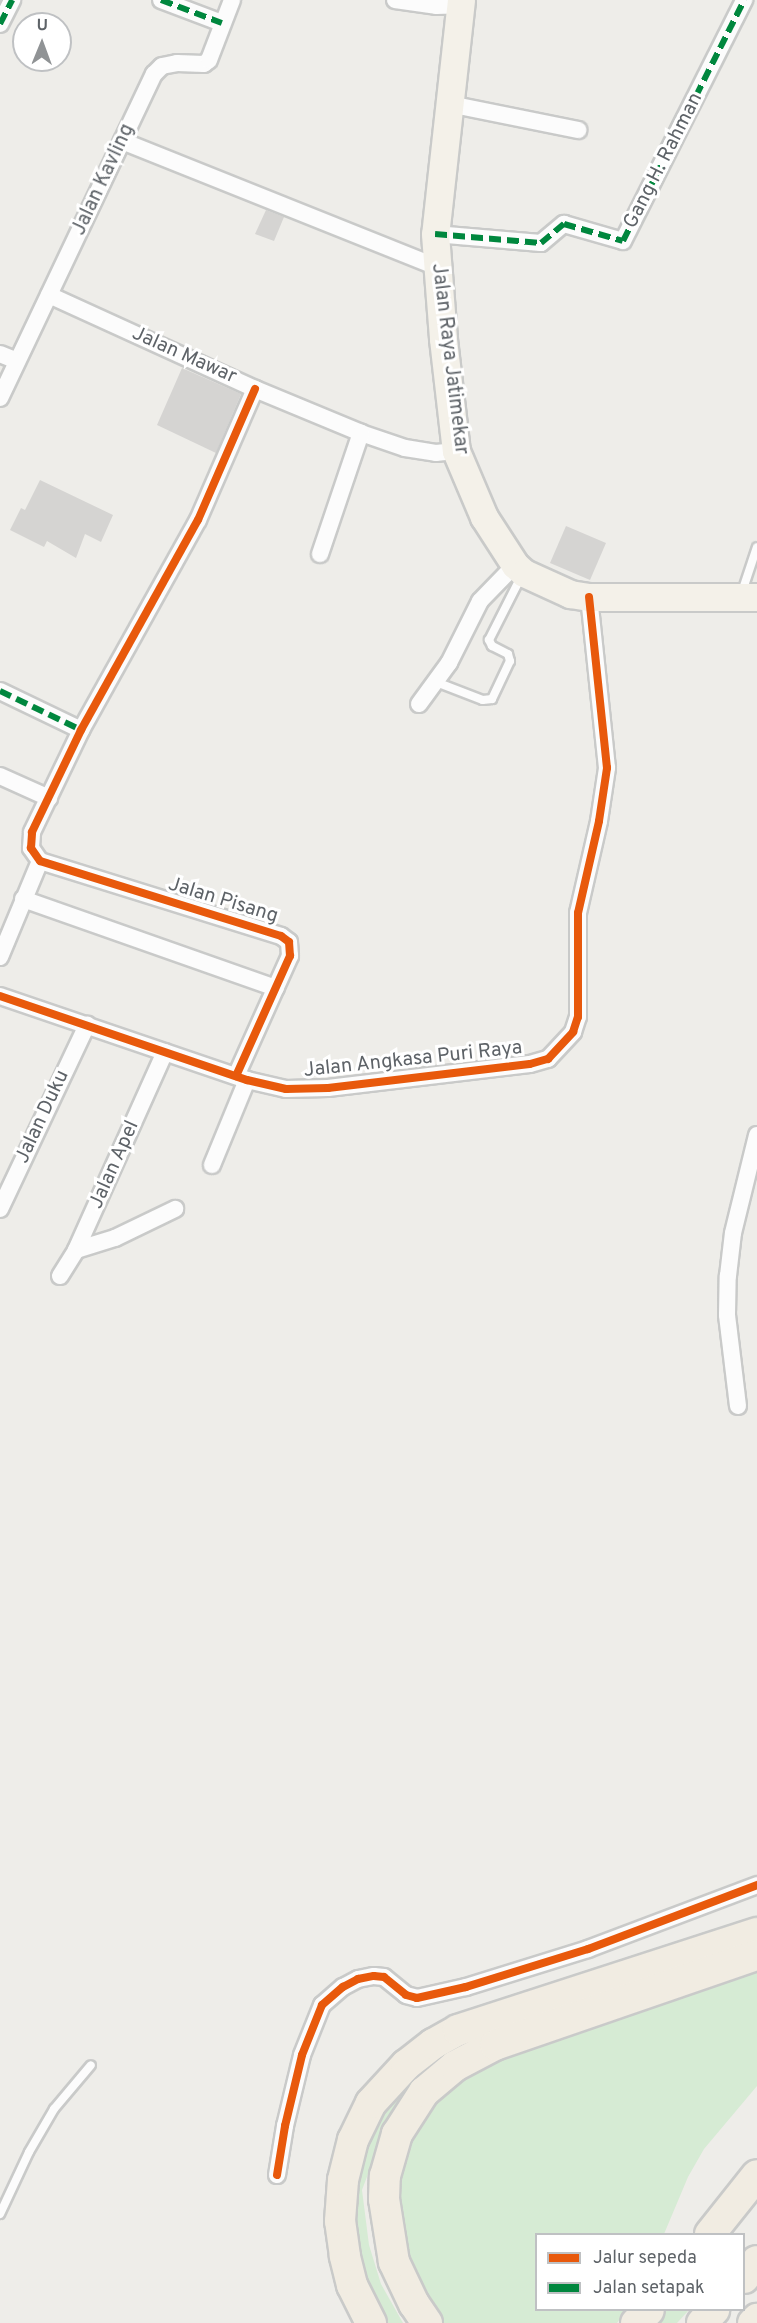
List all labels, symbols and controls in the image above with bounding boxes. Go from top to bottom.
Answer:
north arrow [12,12,72,72]
text: U [36,16,48,36]
street label: Gang H. Rahman [619,89,709,233]
street label: Jalan Kavling [68,120,140,240]
street label: Jalan Raya Jatimekar [425,262,473,456]
street label: Jalan Mawar [128,322,240,390]
street label: Jalan Pisang [165,873,281,929]
street label: Jalan Angkasa Puri Raya [302,1037,524,1083]
street label: Jalan Duku [11,1067,75,1167]
street label: Jalan Apel [85,1117,145,1213]
legend [535,2233,745,2311]
text: Jalur sepeda [593,2247,697,2270]
text: Jalan setapak [593,2277,705,2300]

